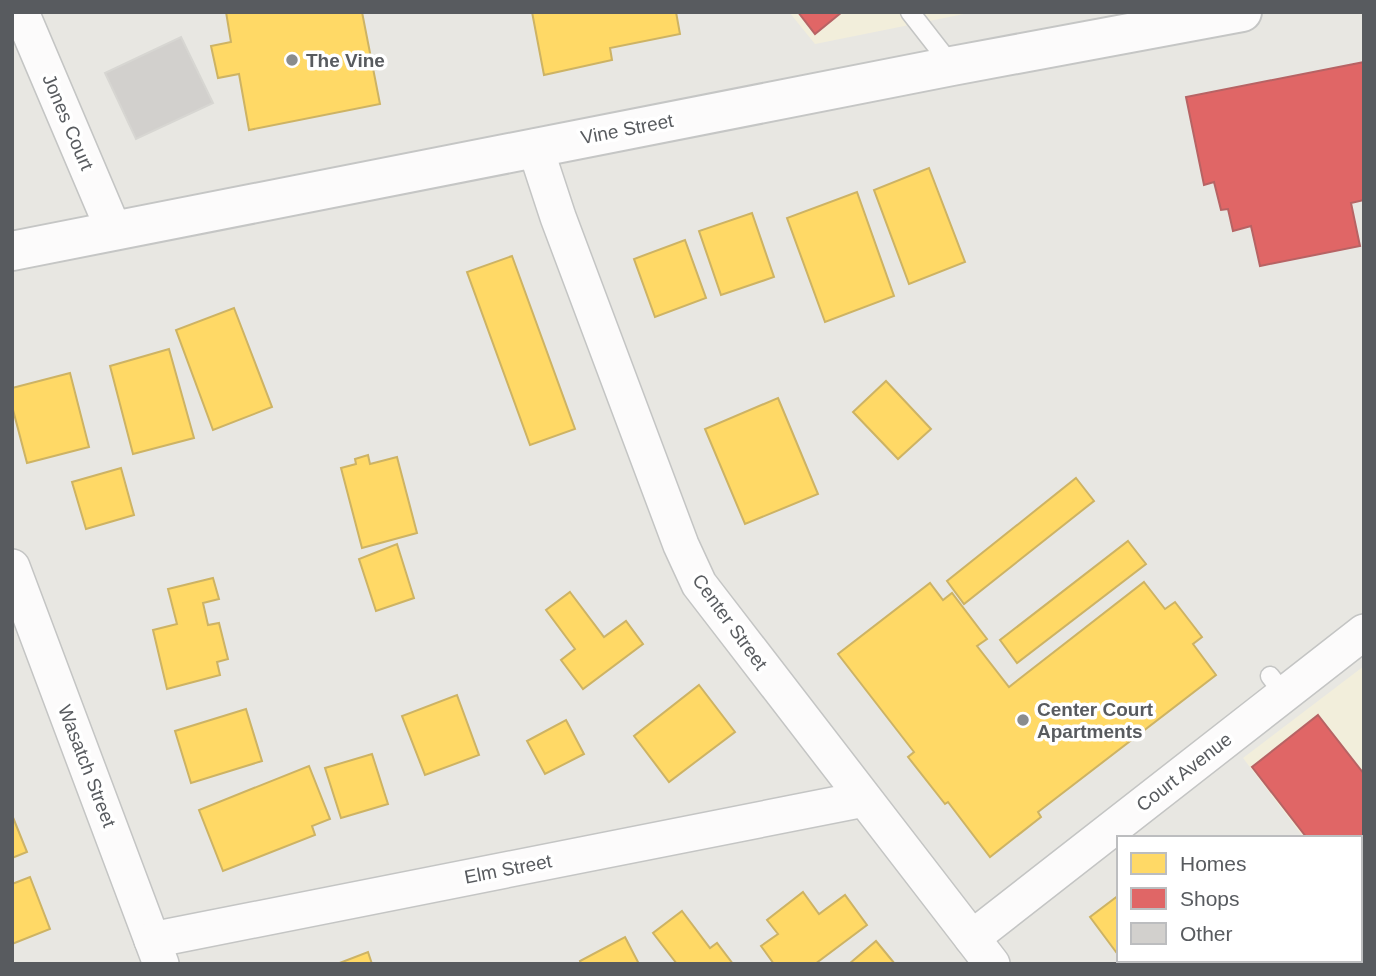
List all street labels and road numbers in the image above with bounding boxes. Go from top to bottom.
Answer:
street label: Jones Court [38,71,98,174]
street label: Vine Street [579,110,676,148]
street label: Center Street [688,570,772,674]
street label: Wasatch Street [54,702,120,831]
street label: Court Avenue [1132,728,1236,816]
street label: Elm Street [462,850,554,888]

